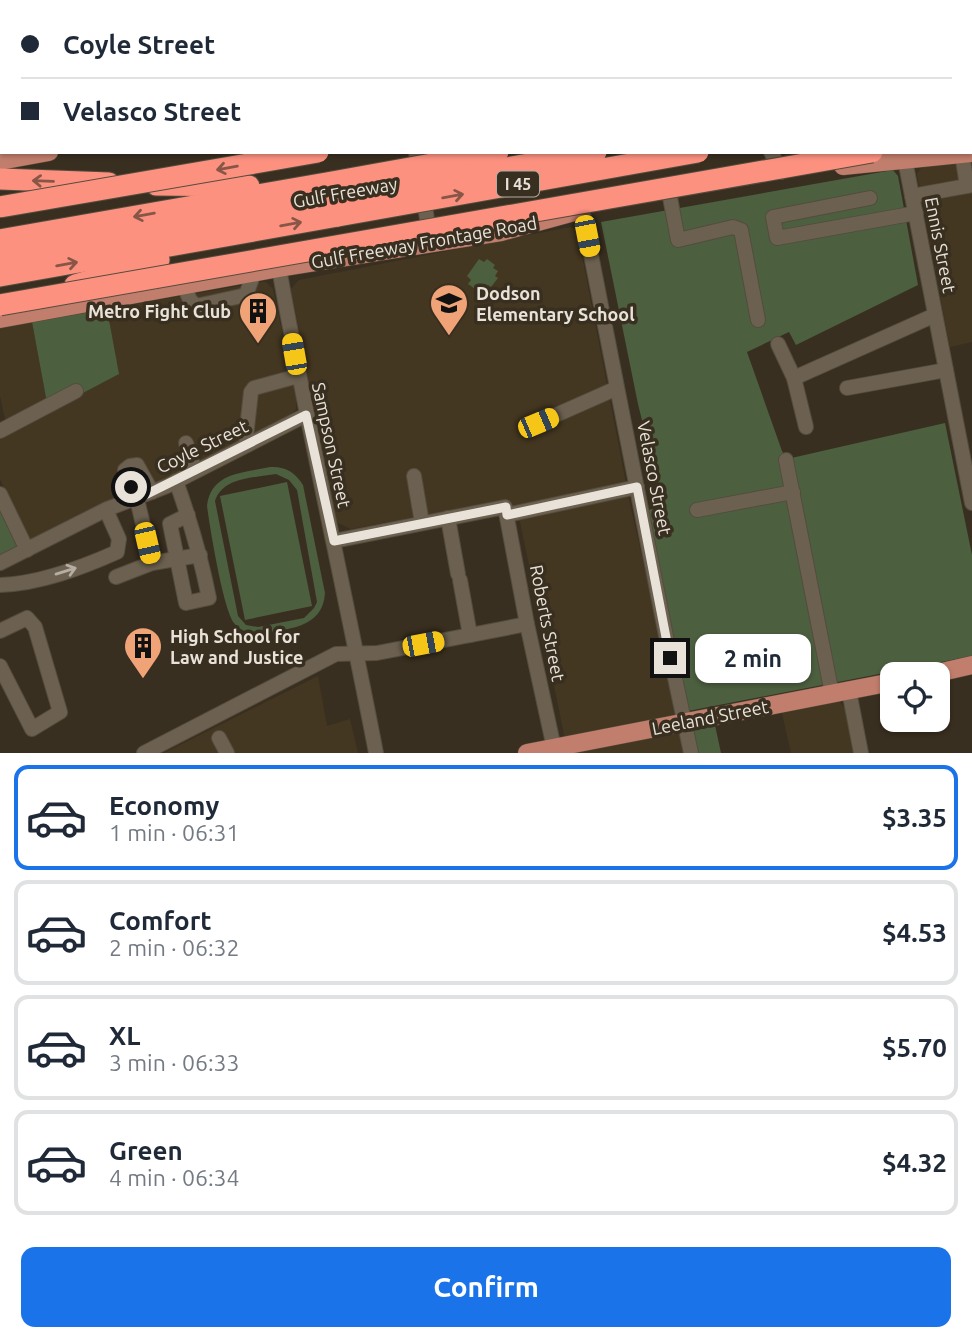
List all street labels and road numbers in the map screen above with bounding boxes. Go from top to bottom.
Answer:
road number: I 45 [497,172,539,196]
street label: Gulf Freeway [291,173,399,211]
street label: Ennis Street [922,195,960,295]
street label: Gulf Freeway Frontage Road [310,212,538,272]
street label: Sampson Street [309,380,355,510]
street label: Coyle Street [153,415,251,477]
street label: Velasco Street [634,419,676,537]
street label: Roberts Street [527,563,569,683]
street label: Leeland Street [650,696,770,738]

